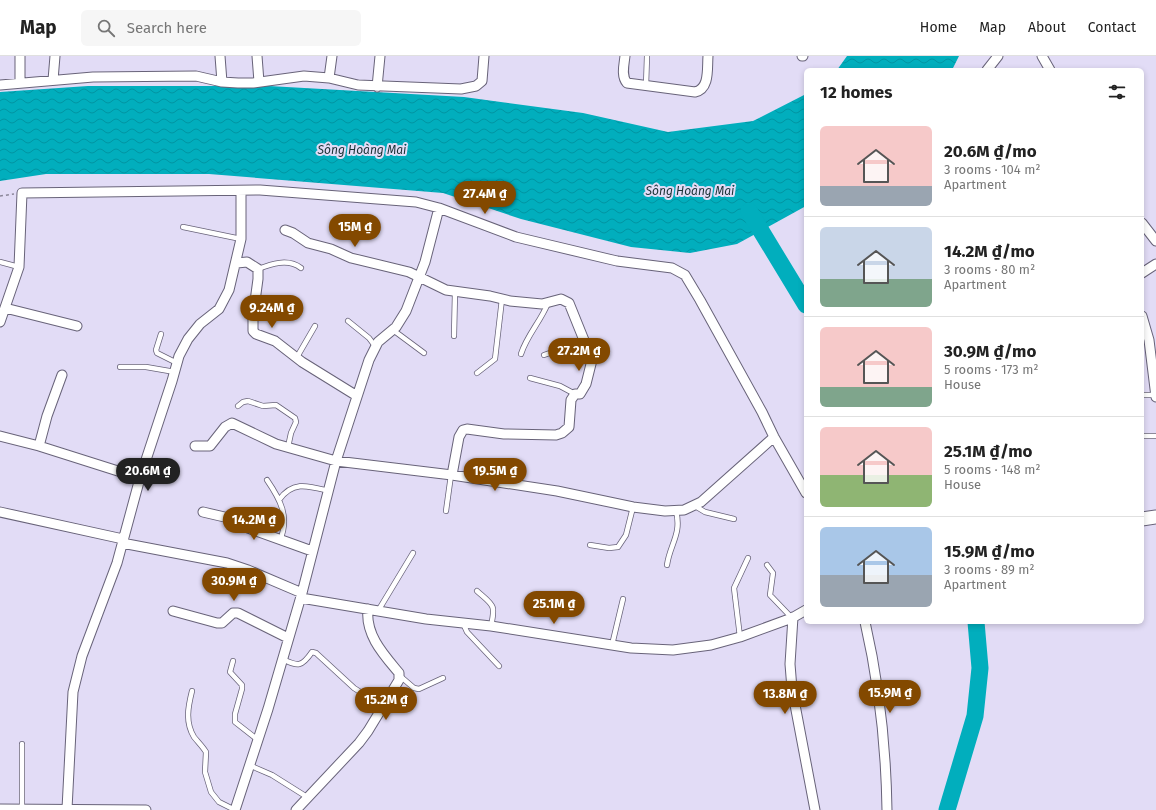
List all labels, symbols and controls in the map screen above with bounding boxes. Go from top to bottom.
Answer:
search box [81,10,361,46]
text: Map [20,16,57,39]
icon: search [95,17,117,39]
text: Search here [127,19,207,37]
text: Home [920,19,957,36]
text: Map [979,19,1006,36]
text: About [1028,19,1066,36]
text: Contact [1088,19,1136,36]
icon: filters [1106,81,1128,103]
text: 12 homes [820,82,892,103]
text: 20.6M ₫/mo [944,141,1037,162]
icon: home [852,142,900,190]
water label: Sông Hoàng Mai [317,143,407,157]
text: 3 rooms · 104 m² [944,162,1041,177]
text: Apartment [944,177,1006,192]
pin: 27.4M ₫ [448,181,522,215]
water label: Sông Hoàng Mai [645,184,735,198]
text: 27.4M ₫ [463,186,507,201]
pin: 15M ₫ [327,214,383,248]
text: 15M ₫ [338,219,372,234]
text: 14.2M ₫/mo [944,241,1035,262]
icon: home [852,243,900,291]
text: 3 rooms · 80 m² [944,262,1035,277]
text: Apartment [944,277,1006,292]
pin: 9.24M ₫ [235,295,309,329]
text: 9.24M ₫ [249,300,295,315]
pin: 27.2M ₫ [542,338,616,372]
text: 30.9M ₫/mo [944,341,1036,362]
text: 27.2M ₫ [557,343,601,358]
icon: home [852,343,900,391]
text: 5 rooms · 173 m² [944,362,1038,377]
text: House [944,377,981,392]
text: 25.1M ₫/mo [944,441,1033,462]
icon: home [852,443,900,491]
pin: 20.6M ₫ [111,458,185,492]
pin: 19.5M ₫ [458,458,532,492]
text: 5 rooms · 148 m² [944,462,1040,477]
text: 20.6M ₫ [125,463,171,478]
text: 19.5M ₫ [473,463,517,478]
text: House [944,477,981,492]
pin: 14.2M ₫ [217,507,291,541]
text: 14.2M ₫ [232,512,276,527]
text: 15.9M ₫/mo [944,541,1035,562]
icon: home [852,543,900,591]
text: 3 rooms · 89 m² [944,562,1034,577]
pin: 30.9M ₫ [197,568,271,602]
text: 30.9M ₫ [211,573,257,588]
text: Apartment [944,577,1006,592]
pin: 25.1M ₫ [517,591,591,625]
text: 25.1M ₫ [533,596,575,611]
pin: 15.9M ₫ [853,680,927,714]
pin: 13.8M ₫ [748,681,822,715]
text: 15.9M ₫ [868,685,912,700]
text: 13.8M ₫ [763,686,807,701]
pin: 15.2M ₫ [349,687,423,721]
text: 15.2M ₫ [364,692,408,707]

